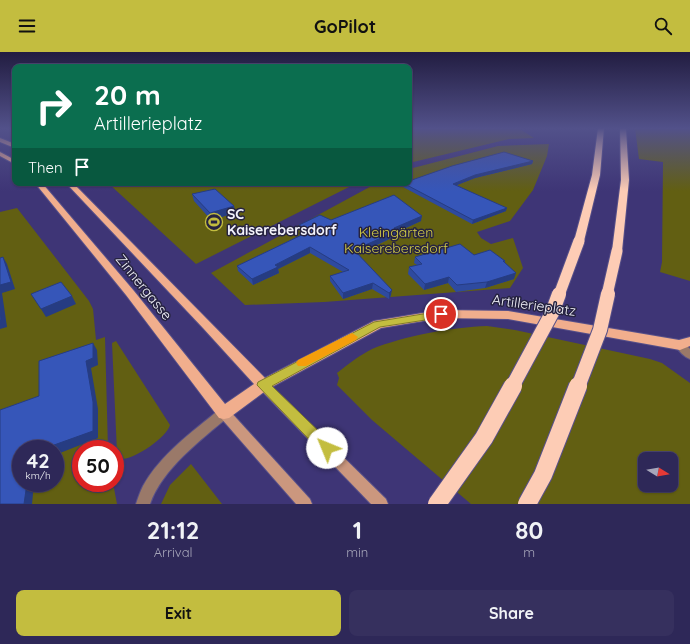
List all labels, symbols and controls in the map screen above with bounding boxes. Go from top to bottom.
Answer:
icon: menu [16,15,38,37]
text: GoPilot [314,15,376,38]
icon: search [652,15,674,37]
text: 20 m [94,77,161,112]
icon: right [28,80,80,132]
text: Artillerieplatz [94,112,202,135]
icon: arrive [71,156,93,178]
text: Then [28,158,63,177]
place label: SC Kaiserebersdorf [227,205,338,239]
sports icon: SC Kaiserebersdorf [204,212,224,232]
park label: Kleingärten Kaiserebersdorf [344,223,448,257]
street label: Zinnergasse [112,250,176,324]
street label: Artillerieplatz [491,290,577,320]
pin [424,297,458,331]
icon: arrive [430,303,452,325]
position arrow [306,427,348,469]
speed limit sign: 50 [72,440,124,492]
text: 42 [26,448,50,473]
north arrow [638,452,678,492]
map controls [638,452,678,492]
text: km/h [25,469,51,482]
text: 21:12 [147,515,199,545]
text: 1 [353,515,362,545]
text: 80 [515,515,543,545]
text: Arrival [154,544,193,560]
text: min [346,544,368,560]
text: m [523,544,535,560]
button: Exit [16,590,341,636]
button: Share [349,590,674,636]

